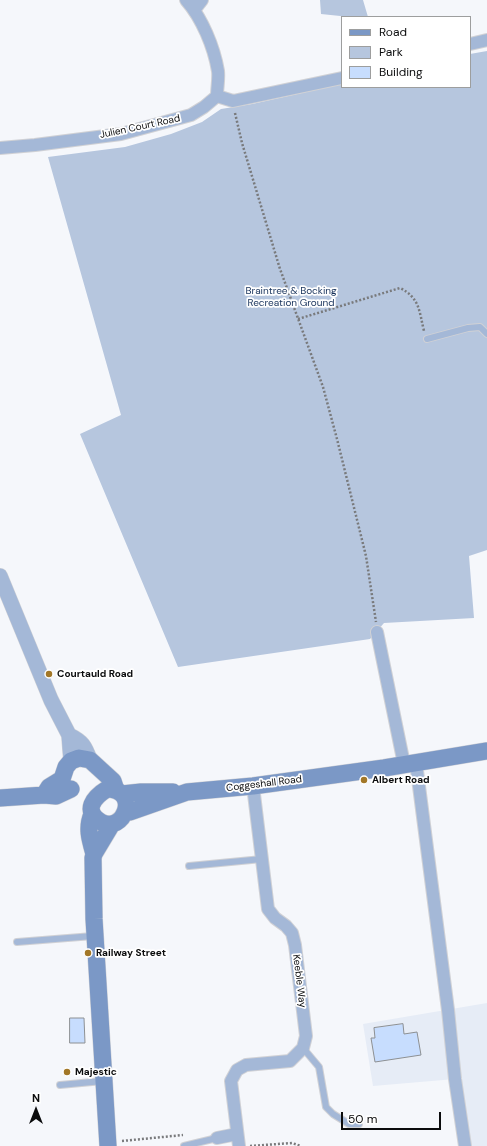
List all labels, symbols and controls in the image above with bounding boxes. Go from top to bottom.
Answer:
legend [341,16,471,88]
text: Road [379,24,407,40]
text: Park [379,44,403,60]
text: Building [379,64,423,80]
street label: Julien Court Road [99,113,181,141]
park label: Braintree & Bocking Recreation Ground [245,285,337,308]
place label: Courtauld Road [57,668,133,680]
marker: Courtauld Road [44,669,54,679]
street label: Coggeshall Road [225,773,303,795]
place label: Albert Road [372,774,430,786]
marker: Albert Road [359,775,369,785]
place label: Railway Street [96,947,166,959]
marker: Railway Street [83,948,93,958]
street label: Keeble Way [290,954,308,1008]
place label: Majestic [75,1066,117,1078]
marker: Majestic [62,1067,72,1077]
north arrow [16,1090,56,1130]
text: N [32,1091,40,1105]
scale bar [343,1104,443,1130]
text: 50 m [348,1111,377,1127]

